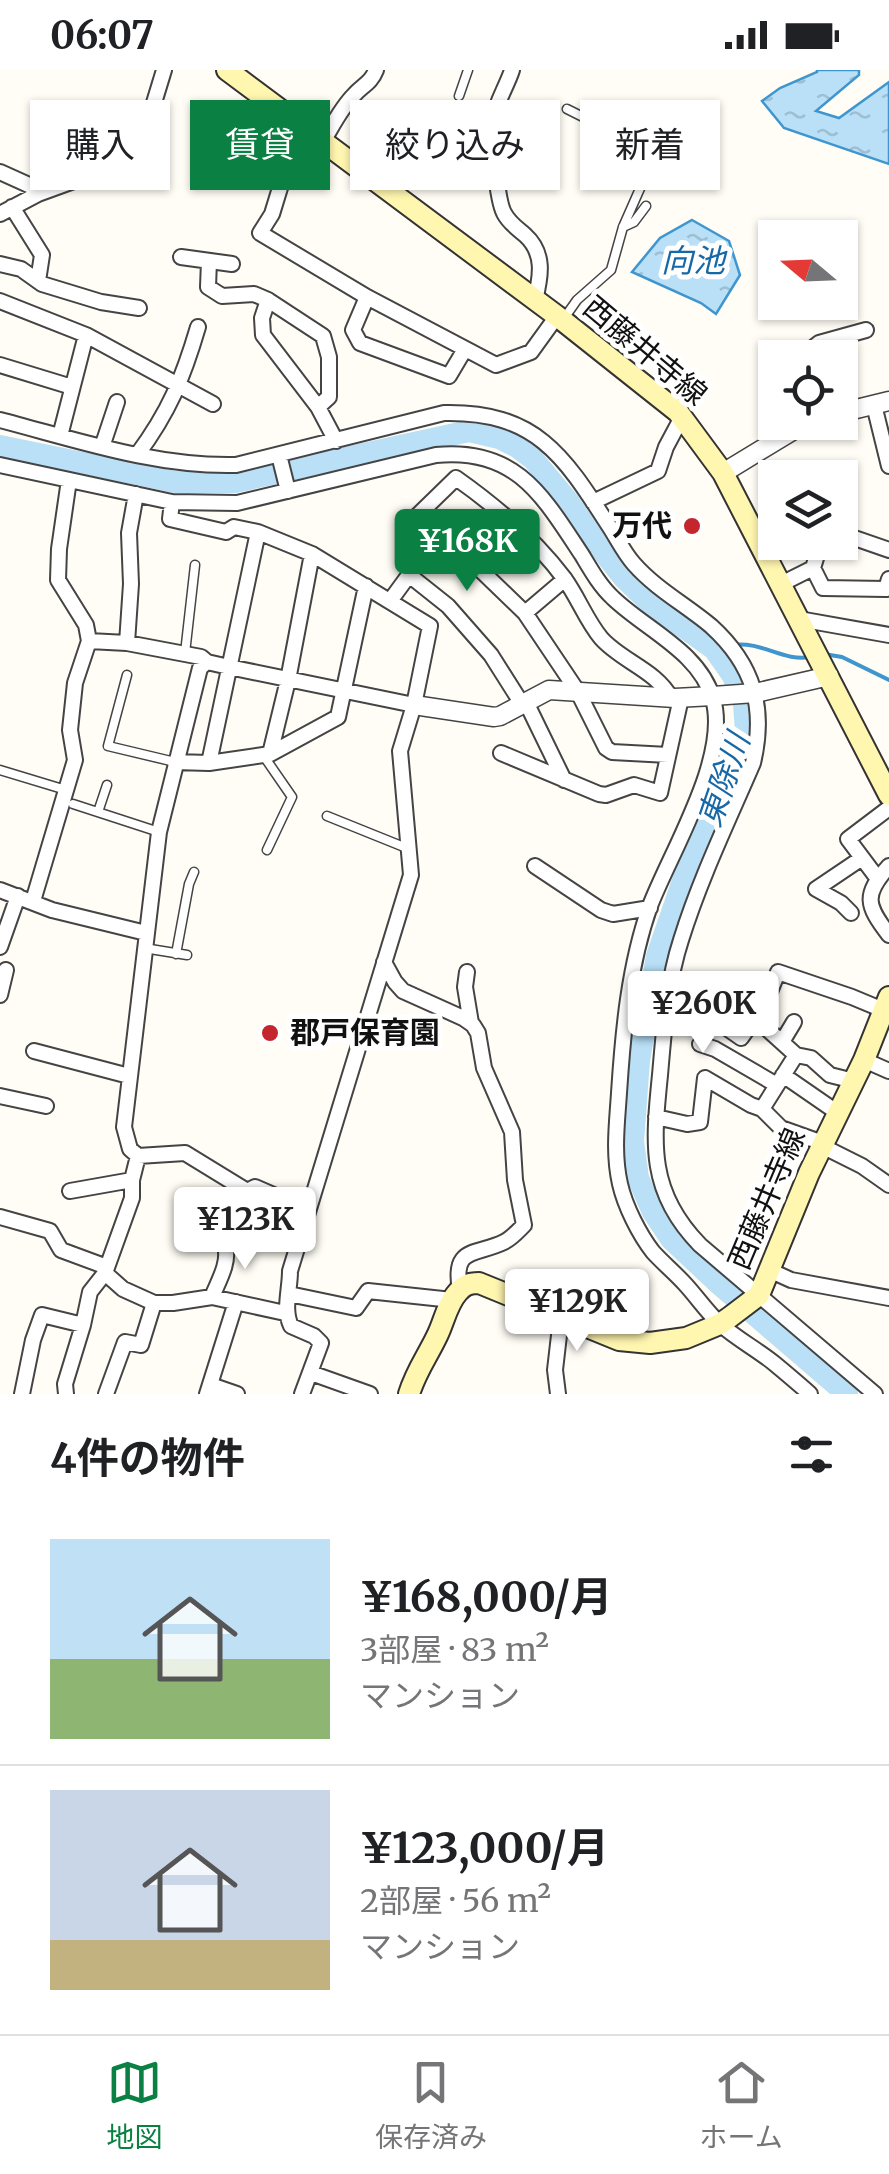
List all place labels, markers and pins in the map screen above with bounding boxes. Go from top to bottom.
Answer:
place label: 万代 [612,506,672,544]
pin: ¥168K [397,509,537,594]
marker: 万代 [681,515,703,537]
pin: ¥260K [633,971,773,1056]
place label: 郡戸保育園 [290,1013,440,1051]
marker: 郡戸保育園 [259,1022,281,1044]
pin: ¥123K [175,1187,315,1272]
pin: ¥129K [507,1269,647,1354]

